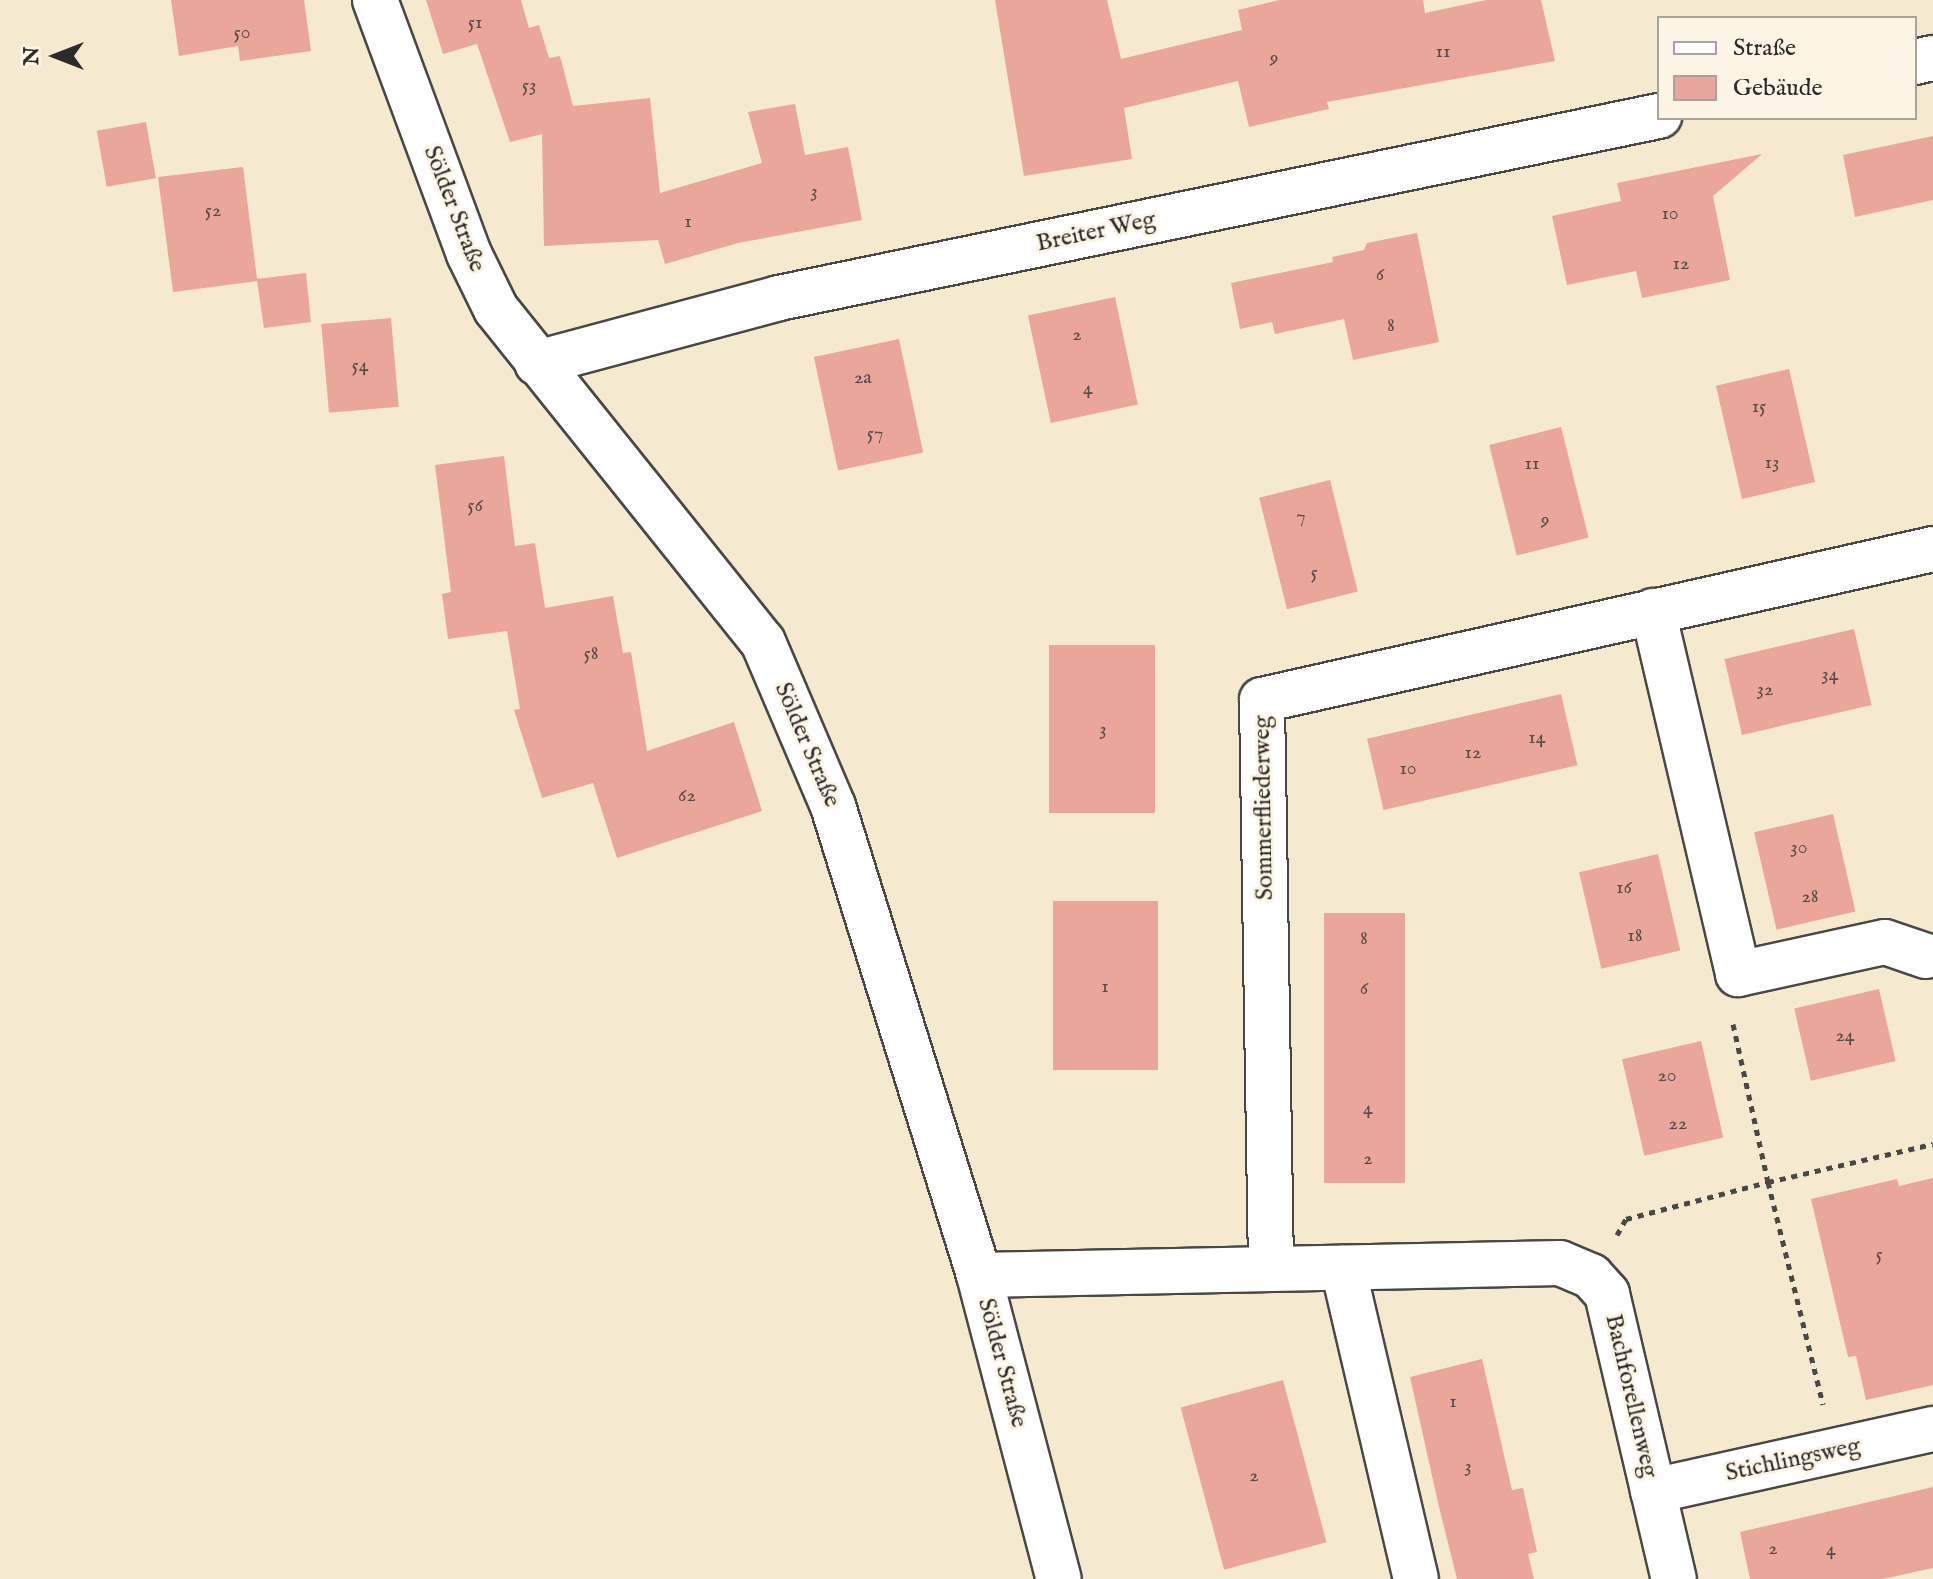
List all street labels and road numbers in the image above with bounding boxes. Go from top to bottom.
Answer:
street label: Sölder Straße [417,142,491,276]
street label: Breiter Weg [1034,205,1158,259]
street label: Sölder Straße [768,678,846,812]
street label: Sommerfliederweg [1248,715,1280,901]
street label: Sölder Straße [971,1295,1033,1431]
street label: Bachforellenweg [1598,1311,1664,1481]
street label: Stichlingsweg [1723,1432,1863,1488]

